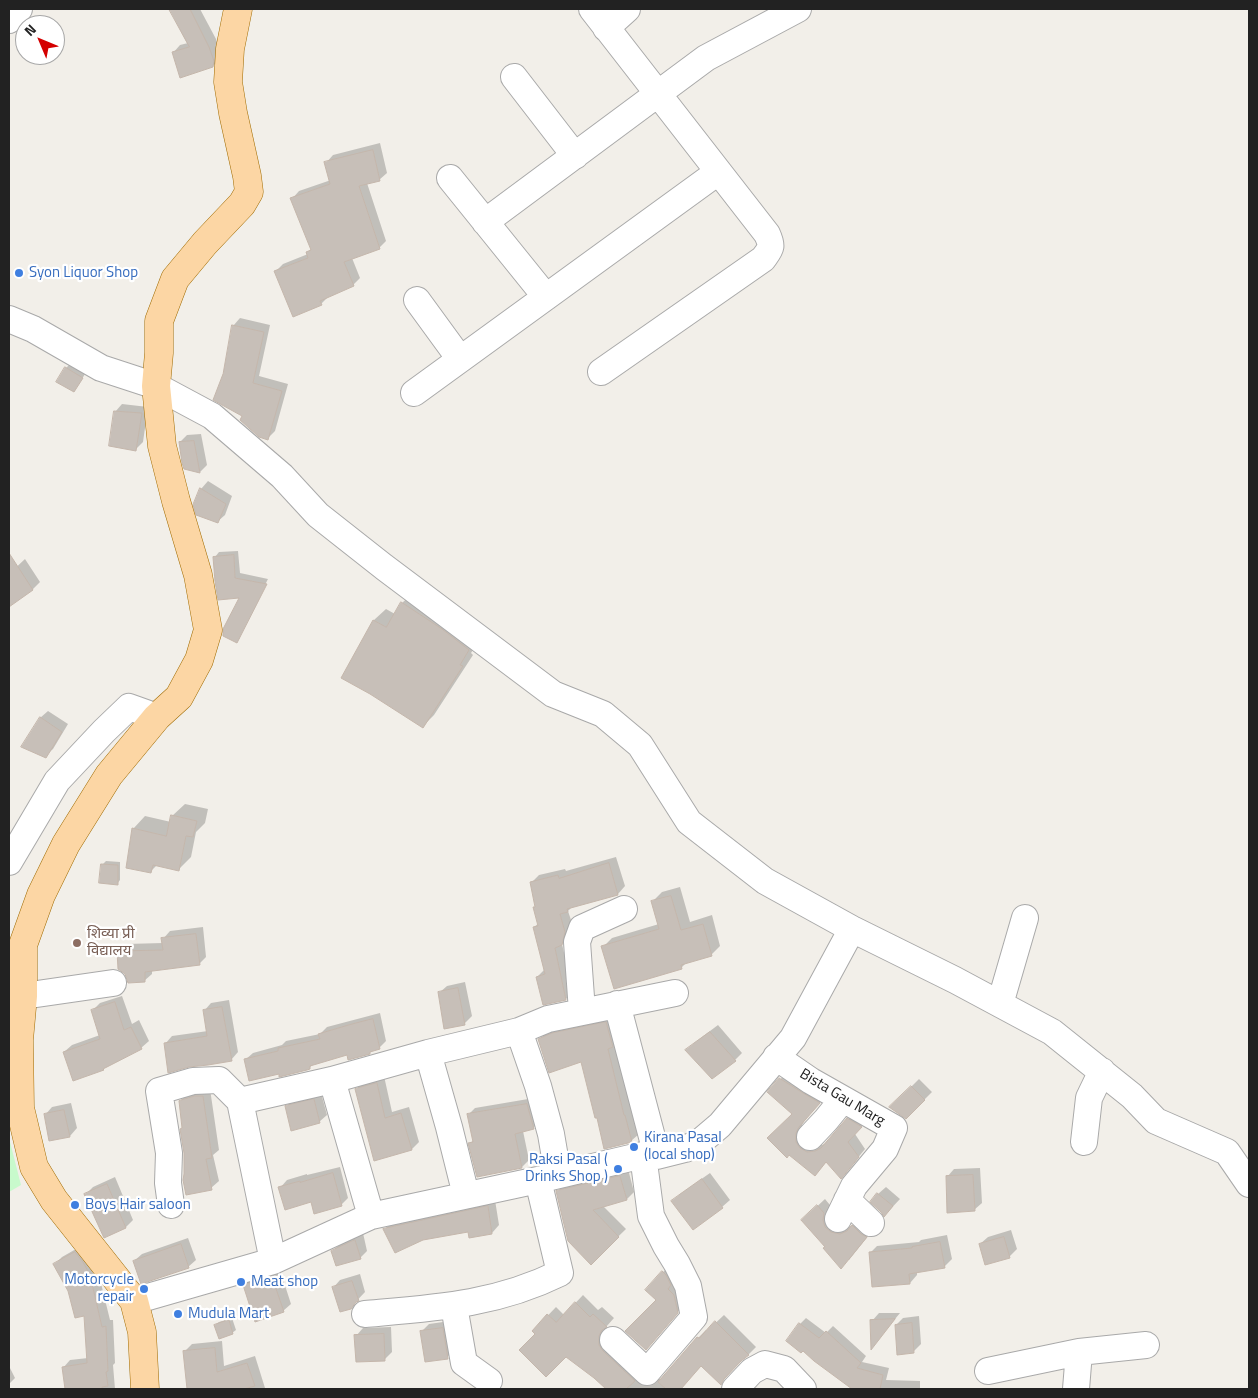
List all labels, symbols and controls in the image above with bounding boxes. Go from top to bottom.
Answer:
north arrow [15,15,65,65]
text: N [19,19,41,41]
place label: Syon Liquor Shop [29,264,138,282]
marker: Syon Liquor Shop [13,267,25,279]
place label: शिव्या प्री विद्यालय [87,925,135,960]
marker: शिव्या प्री विद्यालय [71,937,83,949]
street label: Bista Gau Marg [796,1065,888,1131]
place label: Kirana Pasal (local shop) [644,1129,722,1164]
marker: Kirana Pasal (local shop) [628,1141,640,1153]
place label: Raksi Pasal ( Drinks Shop ) [525,1151,608,1186]
marker: Raksi Pasal ( Drinks Shop ) [612,1163,624,1175]
place label: Boys Hair saloon [85,1196,191,1214]
marker: Boys Hair saloon [69,1199,81,1211]
place label: Motorcycle repair [64,1271,134,1306]
place label: Meat shop [251,1273,318,1291]
marker: Meat shop [235,1276,247,1288]
marker: Motorcycle repair [138,1283,150,1295]
place label: Mudula Mart [188,1305,269,1323]
marker: Mudula Mart [172,1308,184,1320]

